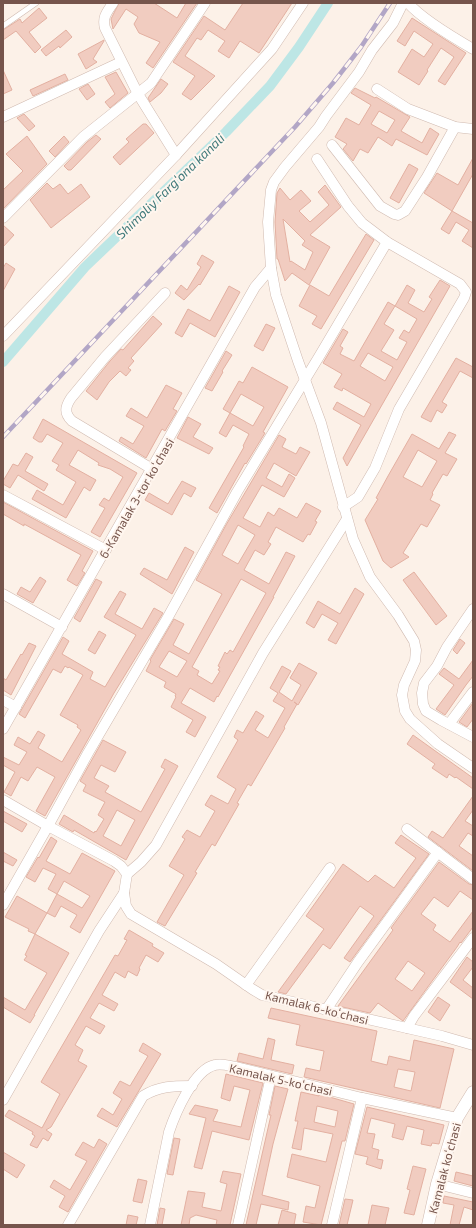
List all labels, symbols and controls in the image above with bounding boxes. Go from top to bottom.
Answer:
water label: Shimoliy Fargʻona kanali [112,130,228,242]
street label: 6-Kamalak 3-tor koʻchasi [96,435,176,561]
street label: Kamalak 6-koʻchasi [264,987,370,1027]
street label: Kamalak 5-koʻchasi [228,1060,334,1098]
street label: Kamalak koʻchasi [425,1121,463,1215]

